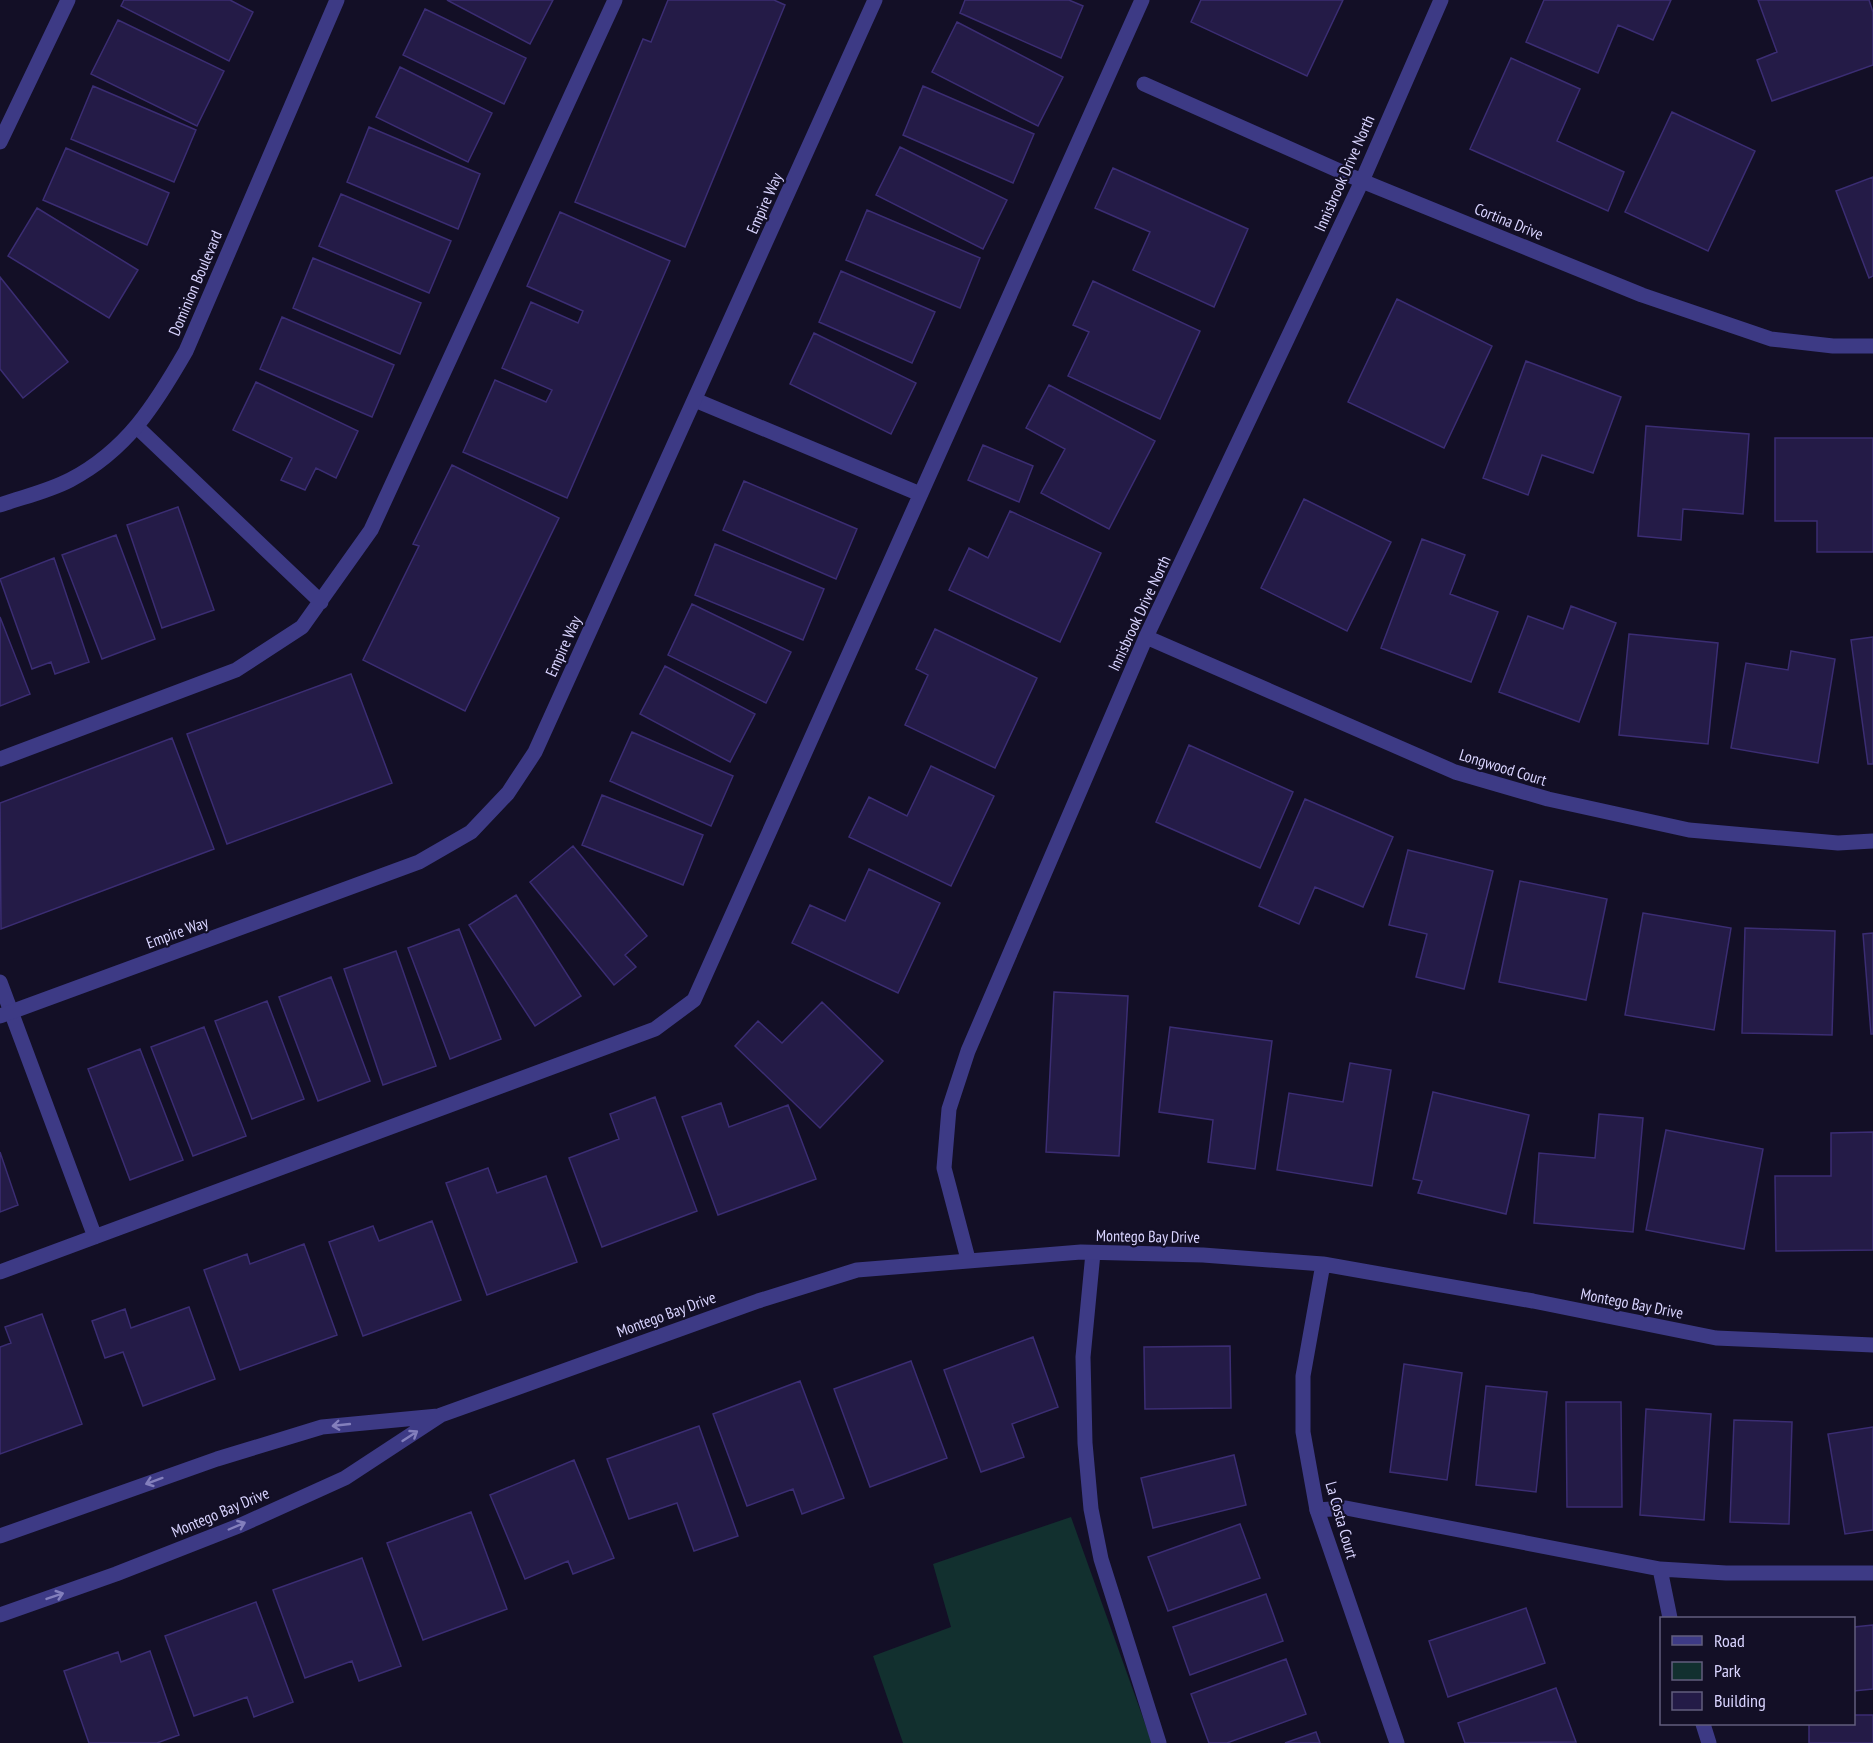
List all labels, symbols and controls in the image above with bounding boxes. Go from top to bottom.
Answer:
street label: Innisbrook Drive North [1309,112,1379,234]
street label: Empire Way [742,169,786,237]
street label: Cortina Drive [1472,198,1546,244]
street label: Dominion Boulevard [164,227,226,339]
street label: Innisbrook Drive North [1103,552,1175,674]
street label: Empire Way [541,612,585,680]
street label: Longwood Court [1457,744,1550,790]
street label: Empire Way [143,912,211,952]
street label: Montego Bay Drive [1096,1225,1200,1247]
street label: Montego Bay Drive [1579,1283,1685,1323]
street label: Montego Bay Drive [614,1287,718,1341]
one-way arrow [331,1420,351,1431]
one-way arrow [401,1429,418,1442]
one-way arrow [145,1477,164,1488]
street label: La Costa Court [1321,1479,1363,1562]
street label: Montego Bay Drive [168,1482,272,1542]
one-way arrow [228,1520,246,1531]
one-way arrow [45,1589,64,1600]
legend [1660,1617,1855,1725]
text: Road [1714,1629,1745,1652]
text: Park [1714,1659,1741,1682]
text: Building [1714,1689,1766,1712]

